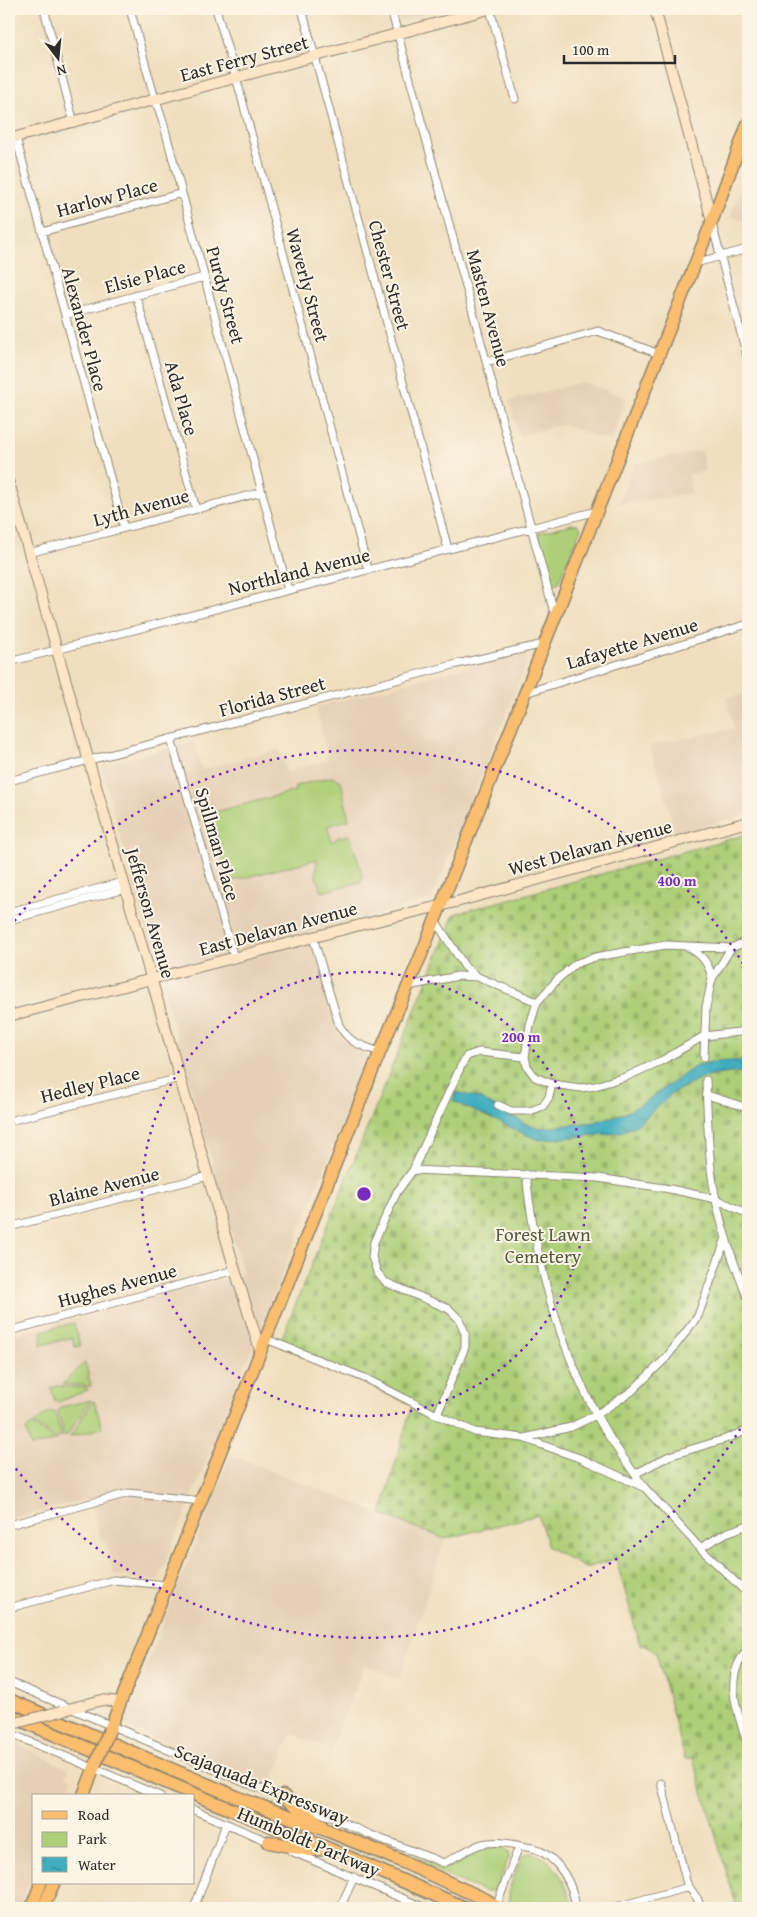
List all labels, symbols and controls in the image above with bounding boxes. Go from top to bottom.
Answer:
street label: East Ferry Street [177,27,312,89]
north arrow [32,32,82,82]
scale bar [564,32,676,64]
text: 100 m [572,39,610,60]
text: N [54,60,69,82]
street label: Harlow Place [53,170,161,224]
street label: Chester Street [362,217,418,334]
street label: Waverly Street [279,225,337,345]
street label: Purdy Street [200,243,253,347]
street label: Masten Avenue [460,246,518,370]
street label: Elsie Place [101,252,189,300]
street label: Alexander Place [55,264,115,394]
street label: Ada Place [158,357,206,439]
street label: Lyth Avenue [90,481,192,533]
street label: Northland Avenue [225,540,373,602]
street label: Lafayette Avenue [563,610,701,676]
street label: Florida Street [216,668,328,724]
street label: Spillman Place [188,784,248,904]
street label: West Delavan Avenue [505,812,675,882]
street label: Jefferson Avenue [118,843,183,981]
text: 400 m [657,870,697,891]
street label: East Delavan Avenue [196,893,360,963]
text: 200 m [501,1026,541,1047]
street label: Hedley Place [37,1058,143,1110]
street label: Blaine Avenue [46,1159,162,1213]
centre of rings [355,1185,373,1203]
park label: Forest Lawn Cemetery [495,1220,591,1270]
street label: Hughes Avenue [54,1256,180,1314]
street label: Scajaquada Expressway [170,1736,354,1832]
legend [32,1794,195,1884]
street label: Humboldt Parkway [233,1798,385,1884]
text: Road [78,1804,109,1825]
text: Park [78,1828,107,1849]
text: Water [78,1854,116,1875]

